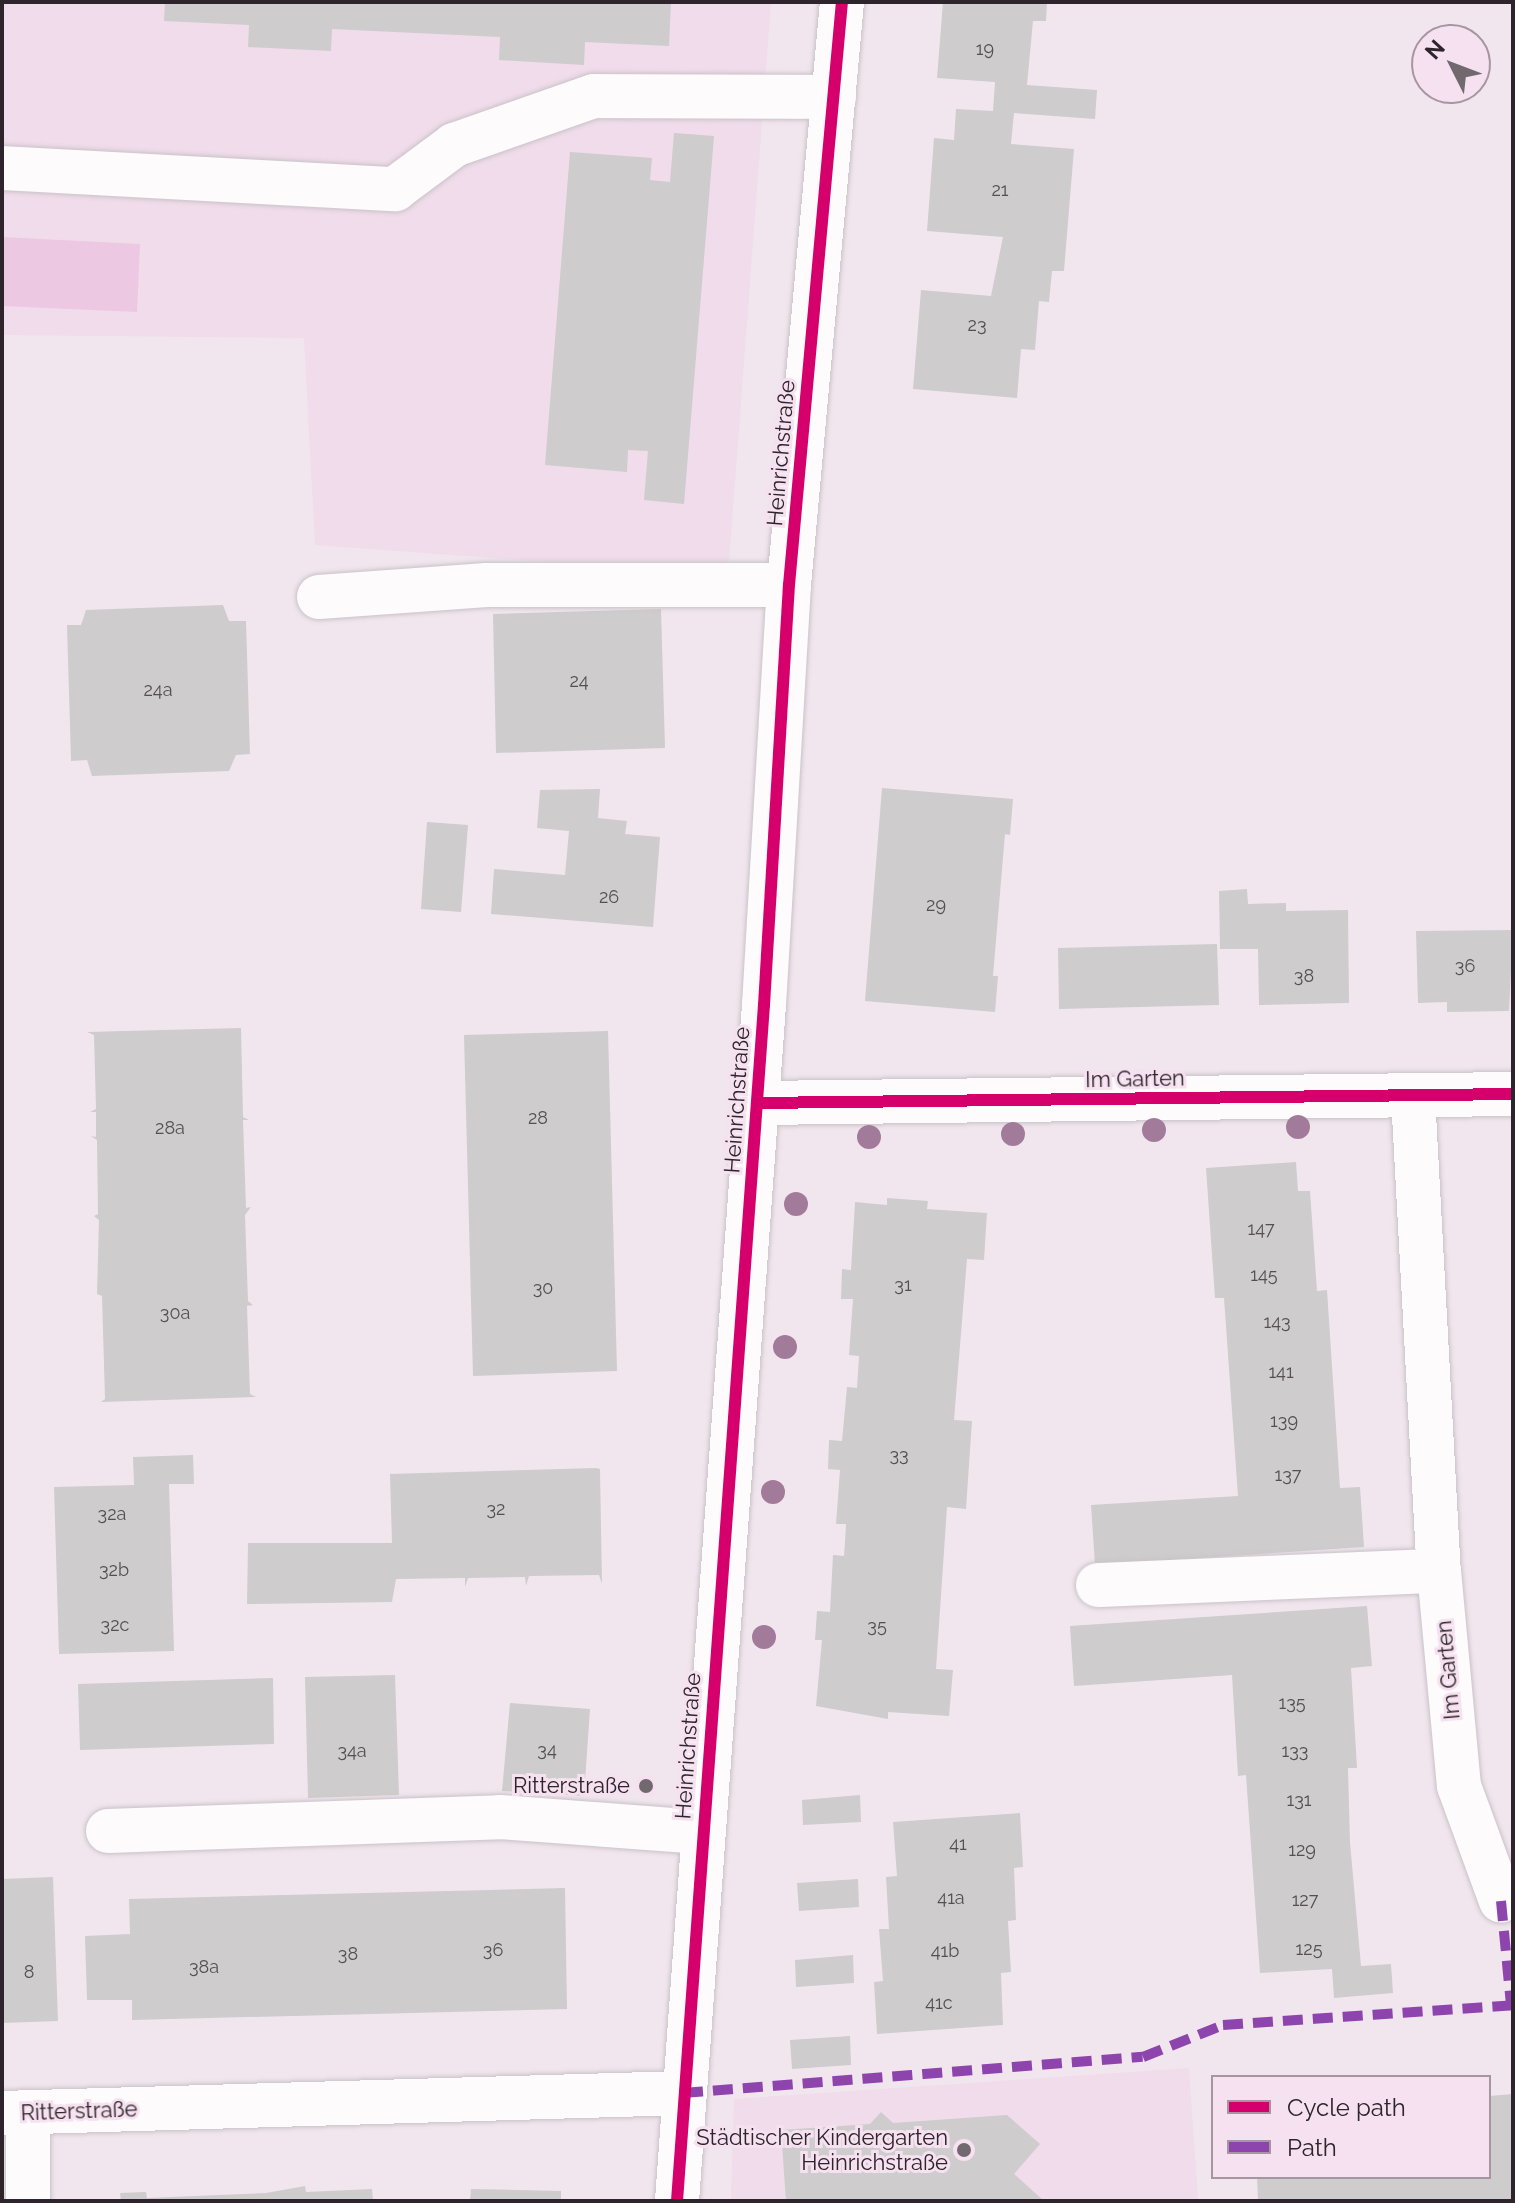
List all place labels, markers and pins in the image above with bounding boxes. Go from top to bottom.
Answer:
place label: Ritterstraße [513,1773,630,1799]
marker: Ritterstraße [637,1777,655,1795]
place label: Städtischer Kindergarten Heinrichstraße [696,2124,948,2176]
marker: Städtischer Kindergarten Heinrichstraße [955,2141,973,2159]

